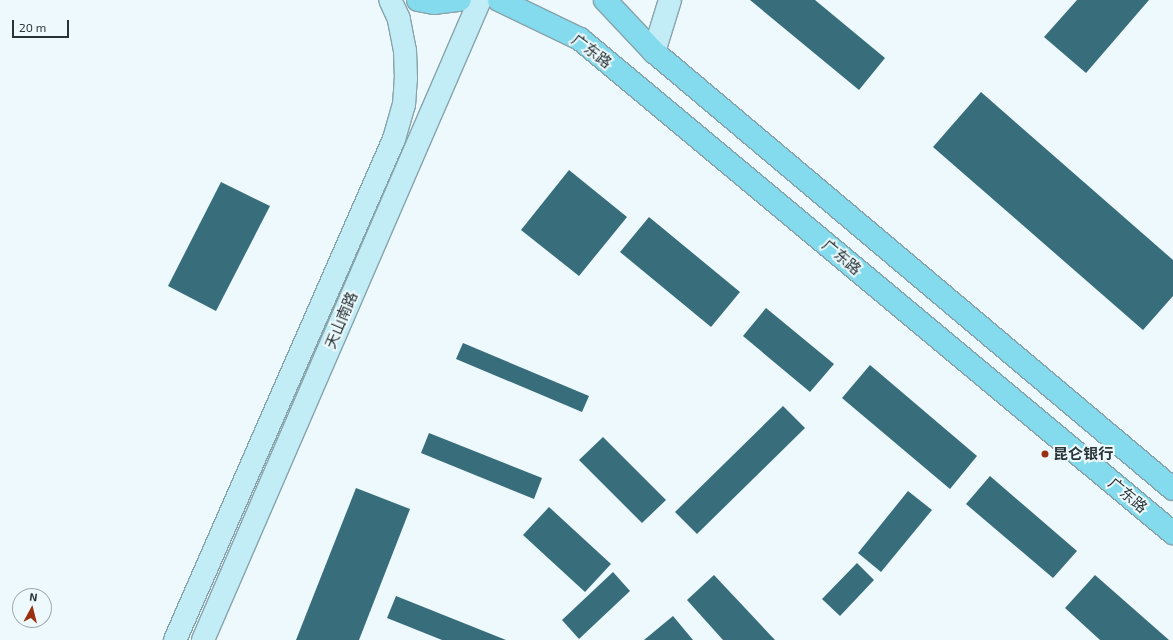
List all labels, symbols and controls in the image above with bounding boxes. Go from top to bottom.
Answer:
scale bar [14,12,71,38]
text: 20 m [19,20,46,34]
street label: 广东路 [569,30,615,72]
street label: 广东路 [819,236,865,278]
street label: 天山南路 [321,289,361,351]
place label: 昆仑银行 [1053,445,1113,463]
marker: 昆仑银行 [1040,449,1050,459]
street label: 广东路 [1105,474,1151,516]
north arrow [12,588,52,628]
text: N [29,590,38,604]

